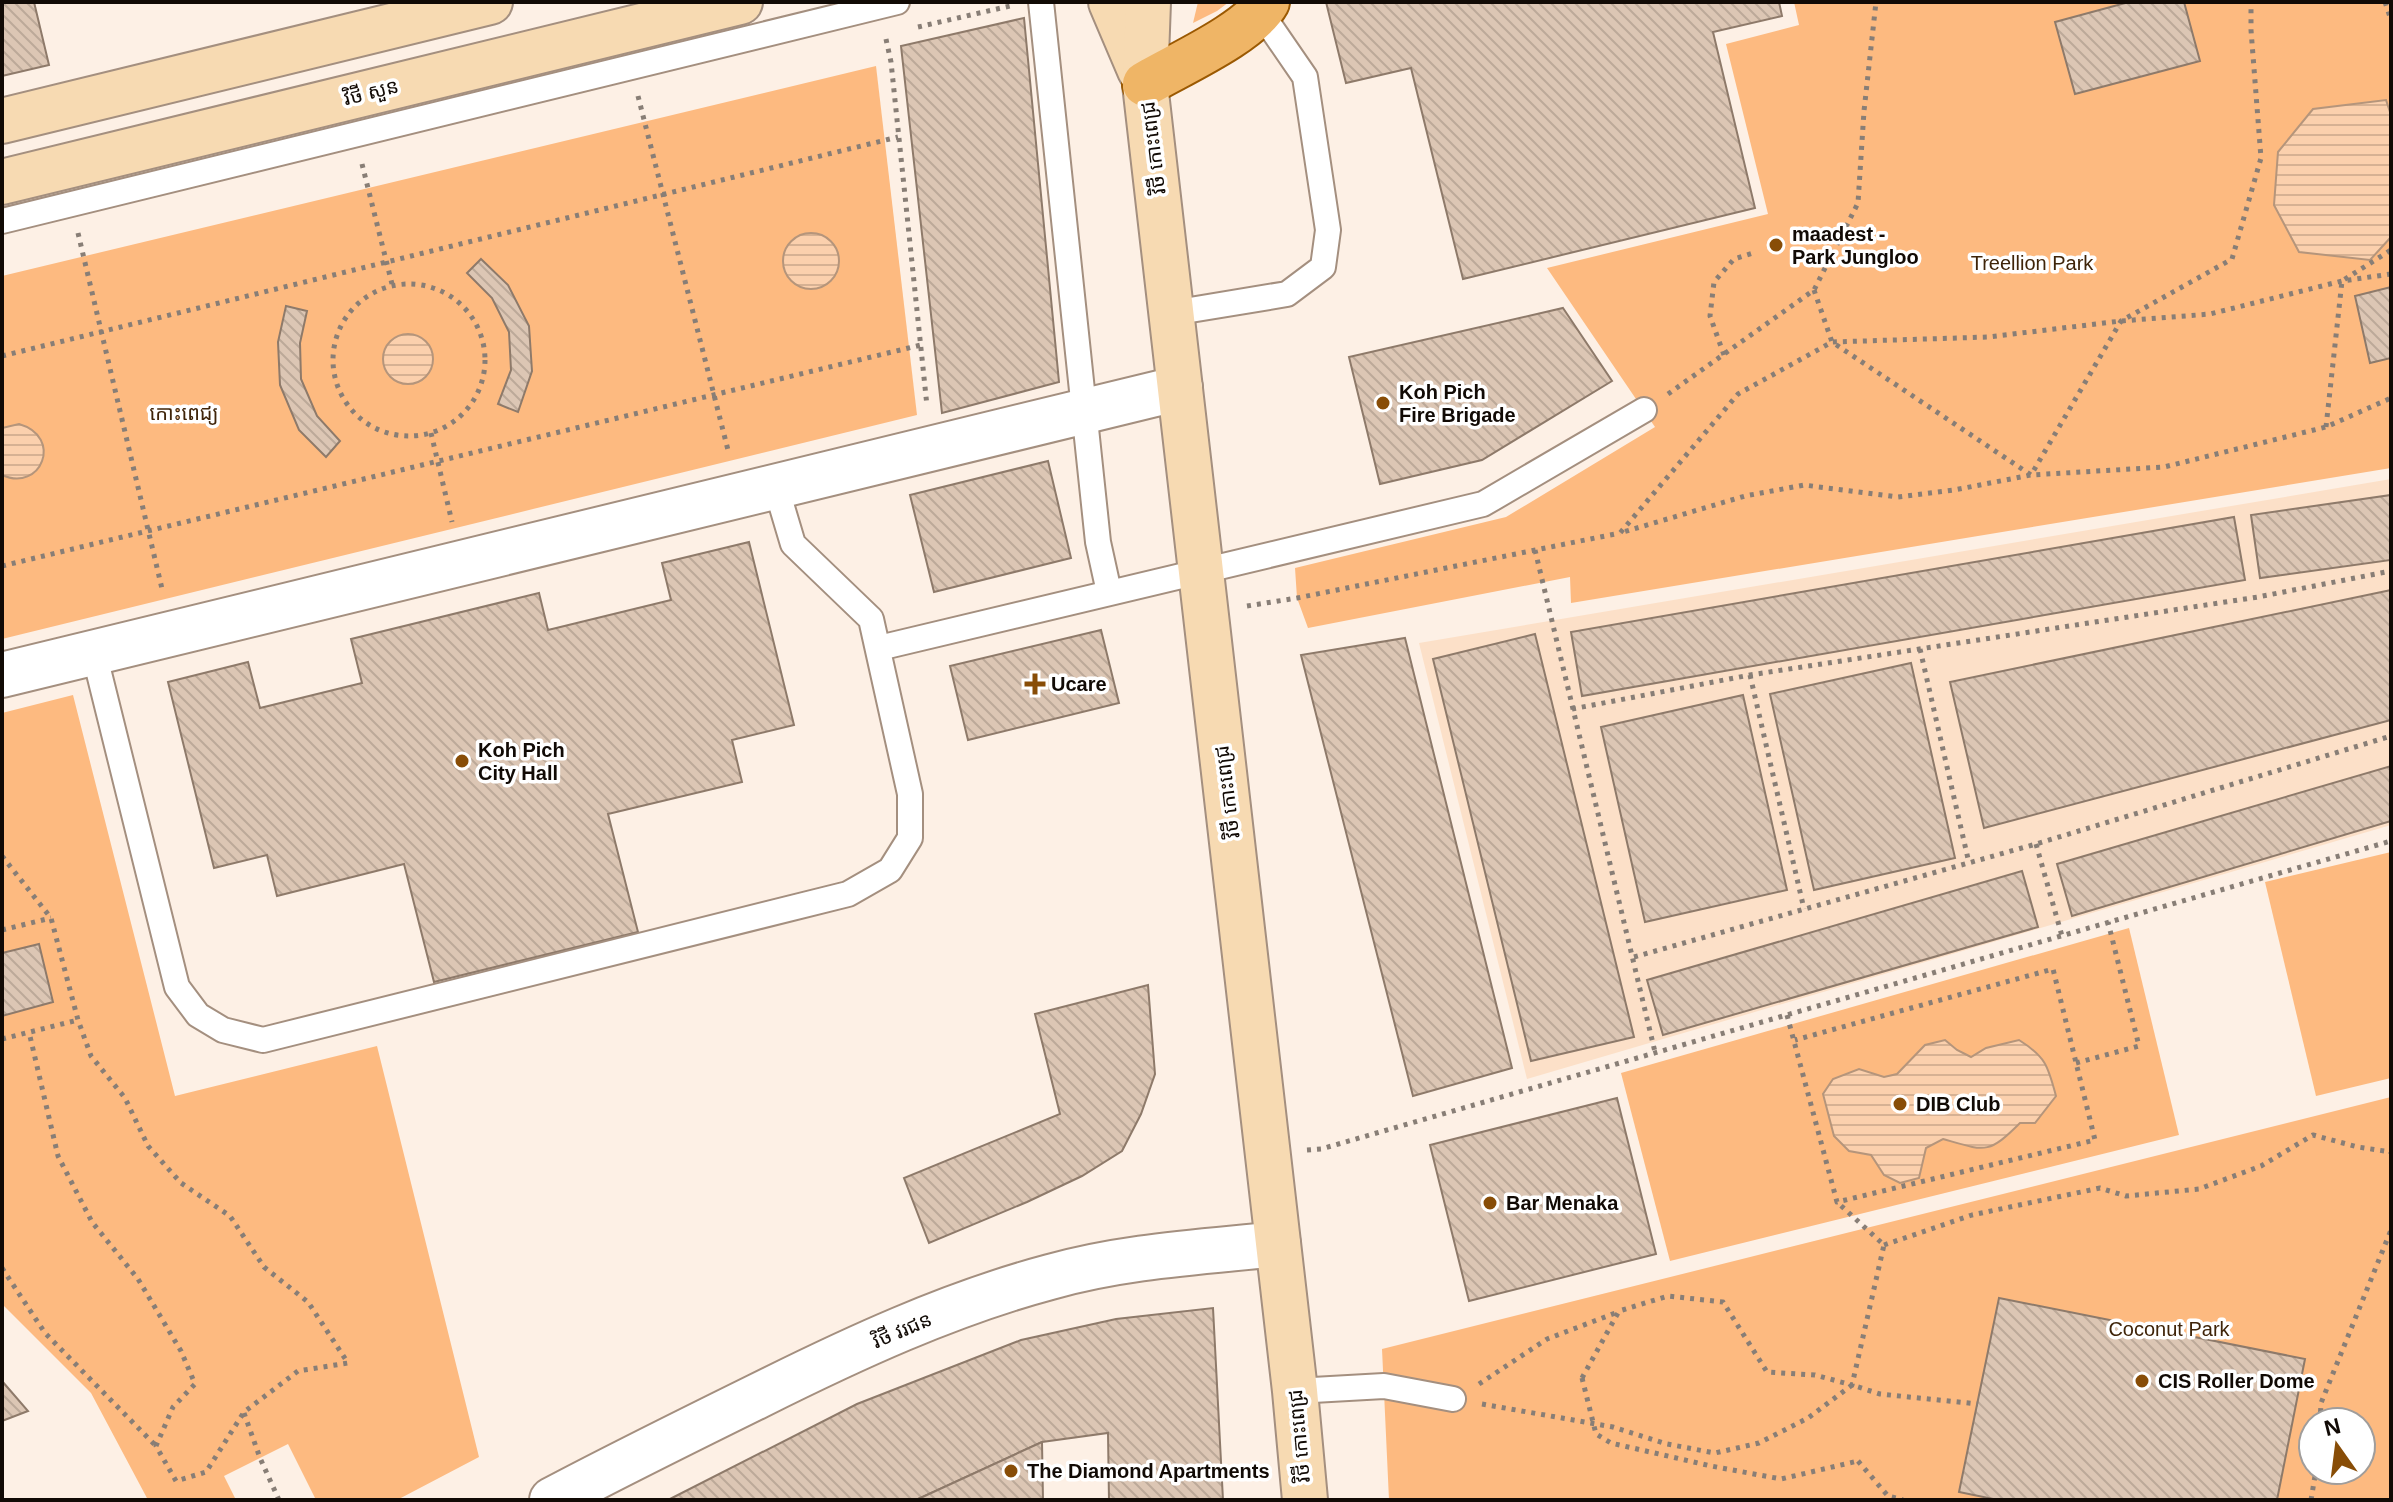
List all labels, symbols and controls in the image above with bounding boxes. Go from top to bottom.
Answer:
street label: វិថី សួន [341,73,401,111]
street label: វិថី កោះពេជ្រ [1135,100,1171,196]
place label: maadest - Park Jungloo [1792,223,1919,268]
marker: maadest - Park Jungloo [1767,236,1785,254]
park label: Treellion Park [1971,252,2094,274]
place label: Koh Pich Fire Brigade [1399,381,1516,426]
marker: Koh Pich Fire Brigade [1374,394,1392,412]
park label: កោះពេជ្យ [149,402,219,425]
place label: Ucare [1051,673,1107,695]
marker: Ucare [1026,675,1044,693]
place label: Koh Pich City Hall [478,739,565,784]
street label: វិថី កោះពេជ្រ [1209,744,1245,840]
marker: Koh Pich City Hall [453,752,471,770]
place label: DIB Club [1916,1093,2000,1115]
marker: DIB Club [1891,1095,1909,1113]
place label: Bar Menaka [1506,1192,1619,1214]
marker: Bar Menaka [1481,1194,1499,1212]
street label: វិថី វរជន [868,1306,935,1352]
park label: Coconut Park [2108,1318,2231,1340]
place label: CIS Roller Dome [2158,1370,2315,1392]
marker: CIS Roller Dome [2133,1372,2151,1390]
street label: វិថី កោះពេជ្រ [1282,1388,1315,1484]
north arrow [2297,1406,2377,1486]
text: N [2322,1413,2343,1441]
place label: The Diamond Apartments [1027,1460,1270,1482]
marker: The Diamond Apartments [1002,1462,1020,1480]

